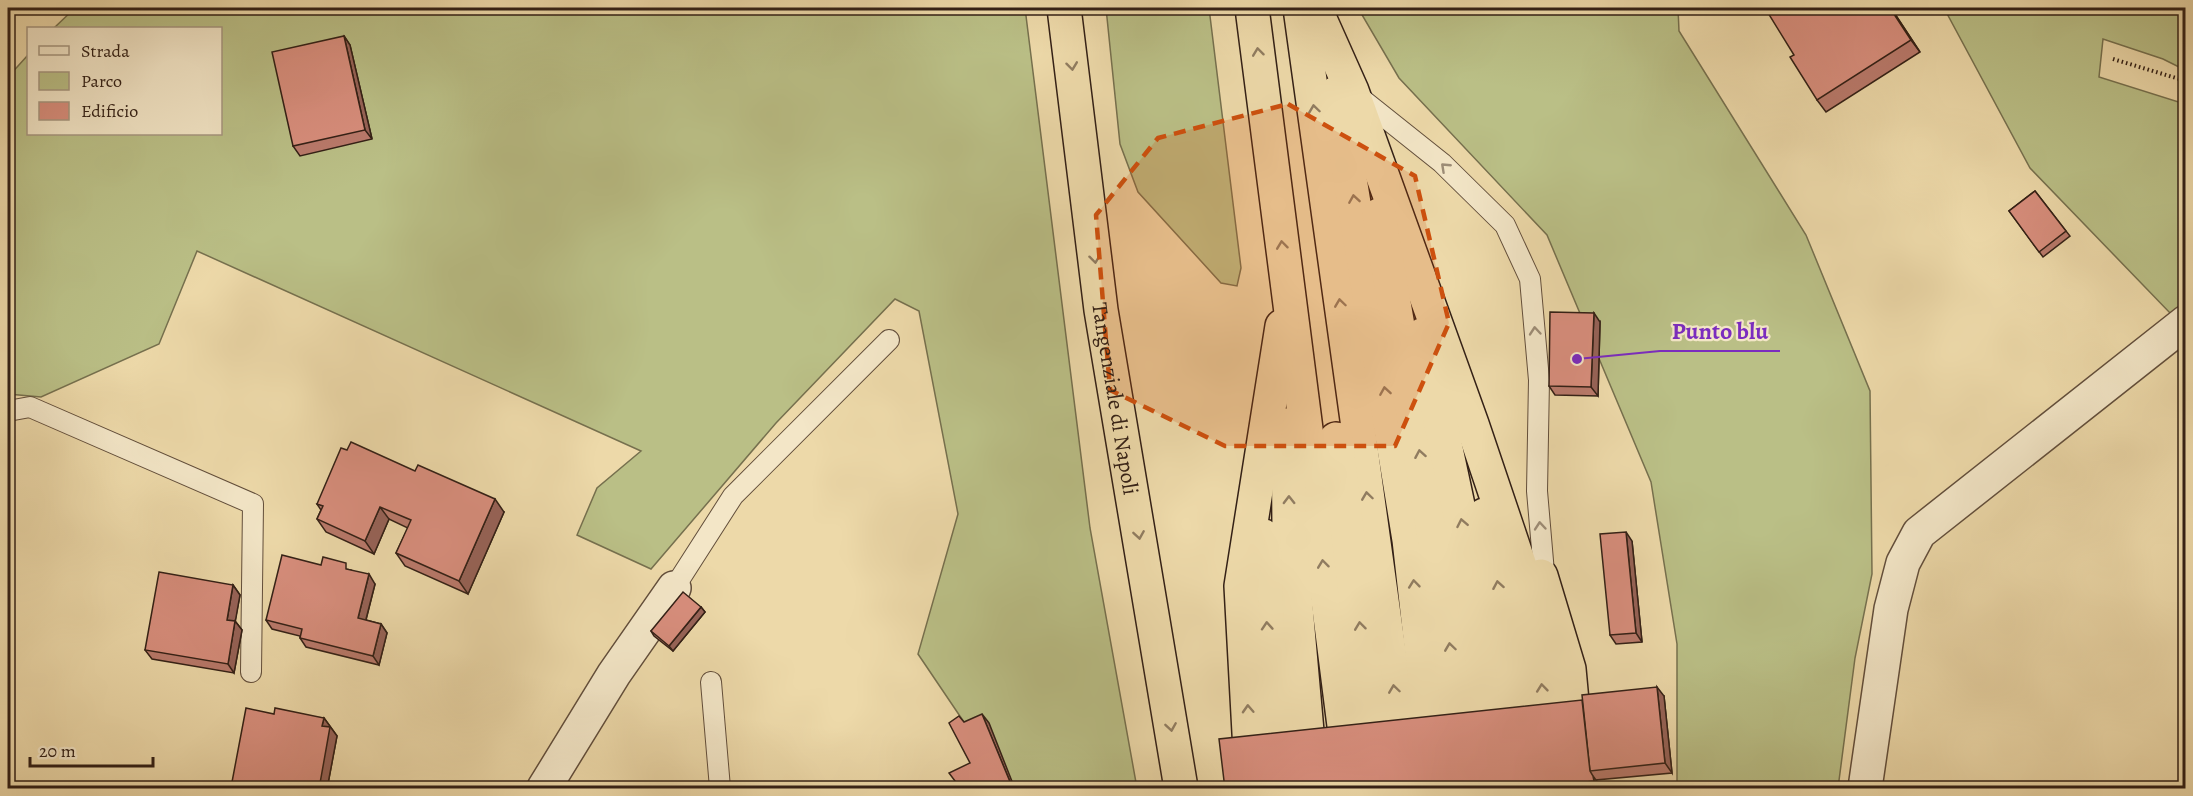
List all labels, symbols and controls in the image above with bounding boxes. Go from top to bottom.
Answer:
legend [27,27,222,135]
text: Strada [81,39,130,63]
one-way arrow [1252,47,1264,57]
one-way arrow [1065,61,1077,70]
text: Parco [81,69,122,93]
text: Edificio [81,99,138,123]
one-way arrow [1308,105,1321,114]
one-way arrow [1442,163,1452,174]
one-way arrow [1348,194,1360,204]
one-way arrow [1277,241,1289,250]
one-way arrow [1088,255,1101,264]
one-way arrow [1335,298,1347,307]
street label: Tangenziale di Napoli [1084,301,1146,497]
callout: Punto blu [1660,309,1780,351]
text: Punto blu [1672,315,1769,347]
one-way arrow [1529,327,1542,336]
one-way arrow [1379,387,1392,397]
one-way arrow [1414,450,1427,460]
one-way arrow [1361,491,1374,500]
one-way arrow [1282,495,1295,504]
one-way arrow [1456,518,1469,528]
one-way arrow [1534,521,1547,530]
one-way arrow [1132,530,1144,539]
one-way arrow [1318,559,1330,568]
one-way arrow [1408,580,1421,589]
one-way arrow [1492,580,1504,590]
one-way arrow [1261,621,1274,630]
one-way arrow [1354,622,1367,631]
one-way arrow [1444,643,1456,652]
one-way arrow [1389,684,1401,694]
one-way arrow [1537,684,1549,693]
one-way arrow [1241,705,1254,714]
one-way arrow [1164,722,1176,732]
scale bar [30,730,153,768]
text: 20 m [39,739,76,763]

